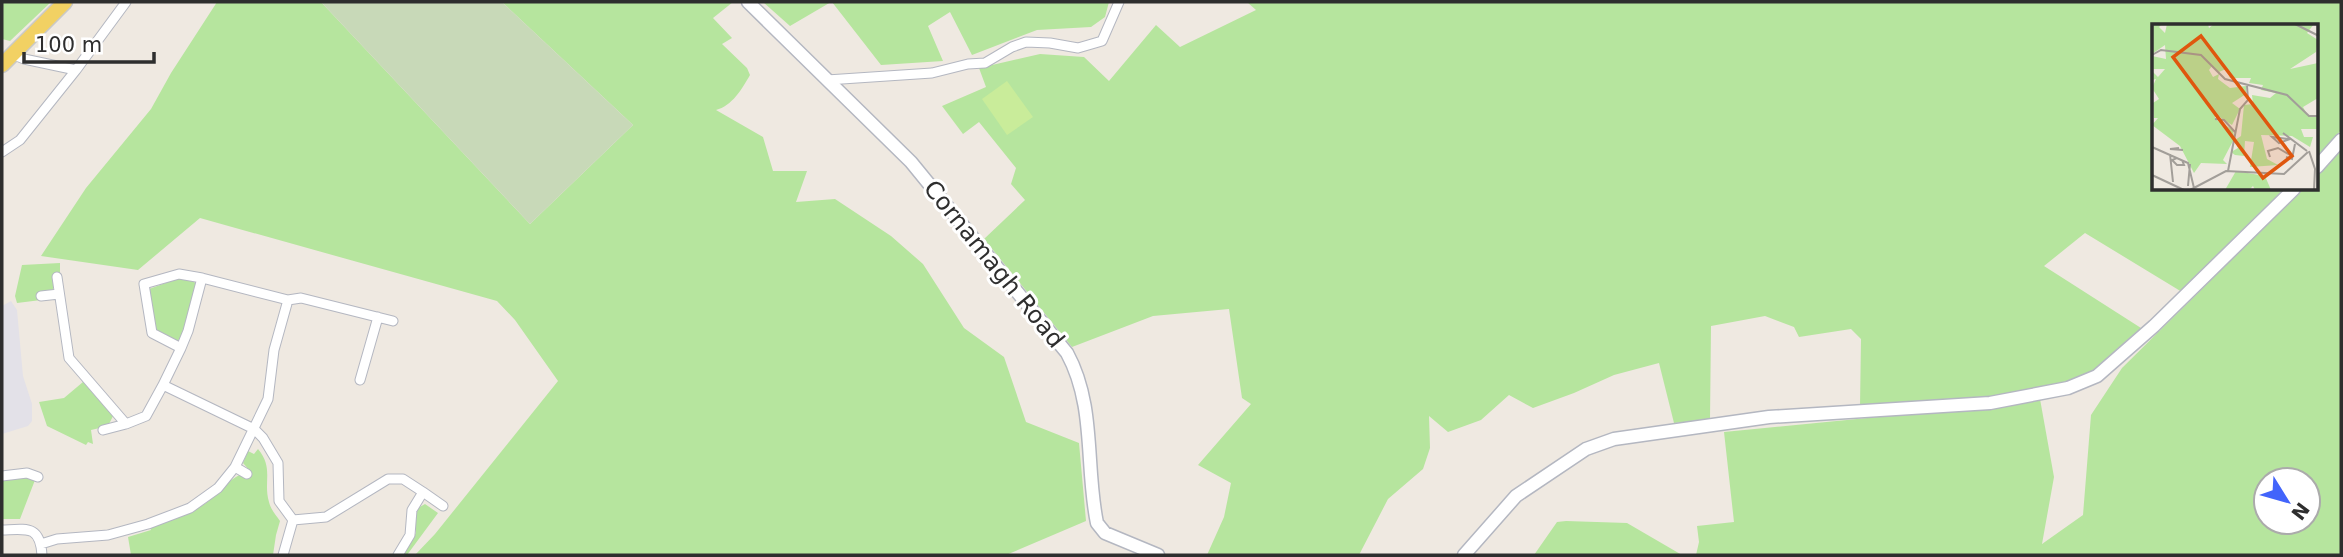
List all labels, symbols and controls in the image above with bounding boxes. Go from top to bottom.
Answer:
scale bar [24,21,154,65]
inset map [2152,24,2318,191]
text: 100 m [35,33,102,57]
street label: Cornamagh Road [918,175,1070,353]
north arrow [2252,466,2322,536]
text: N [2287,498,2314,524]

